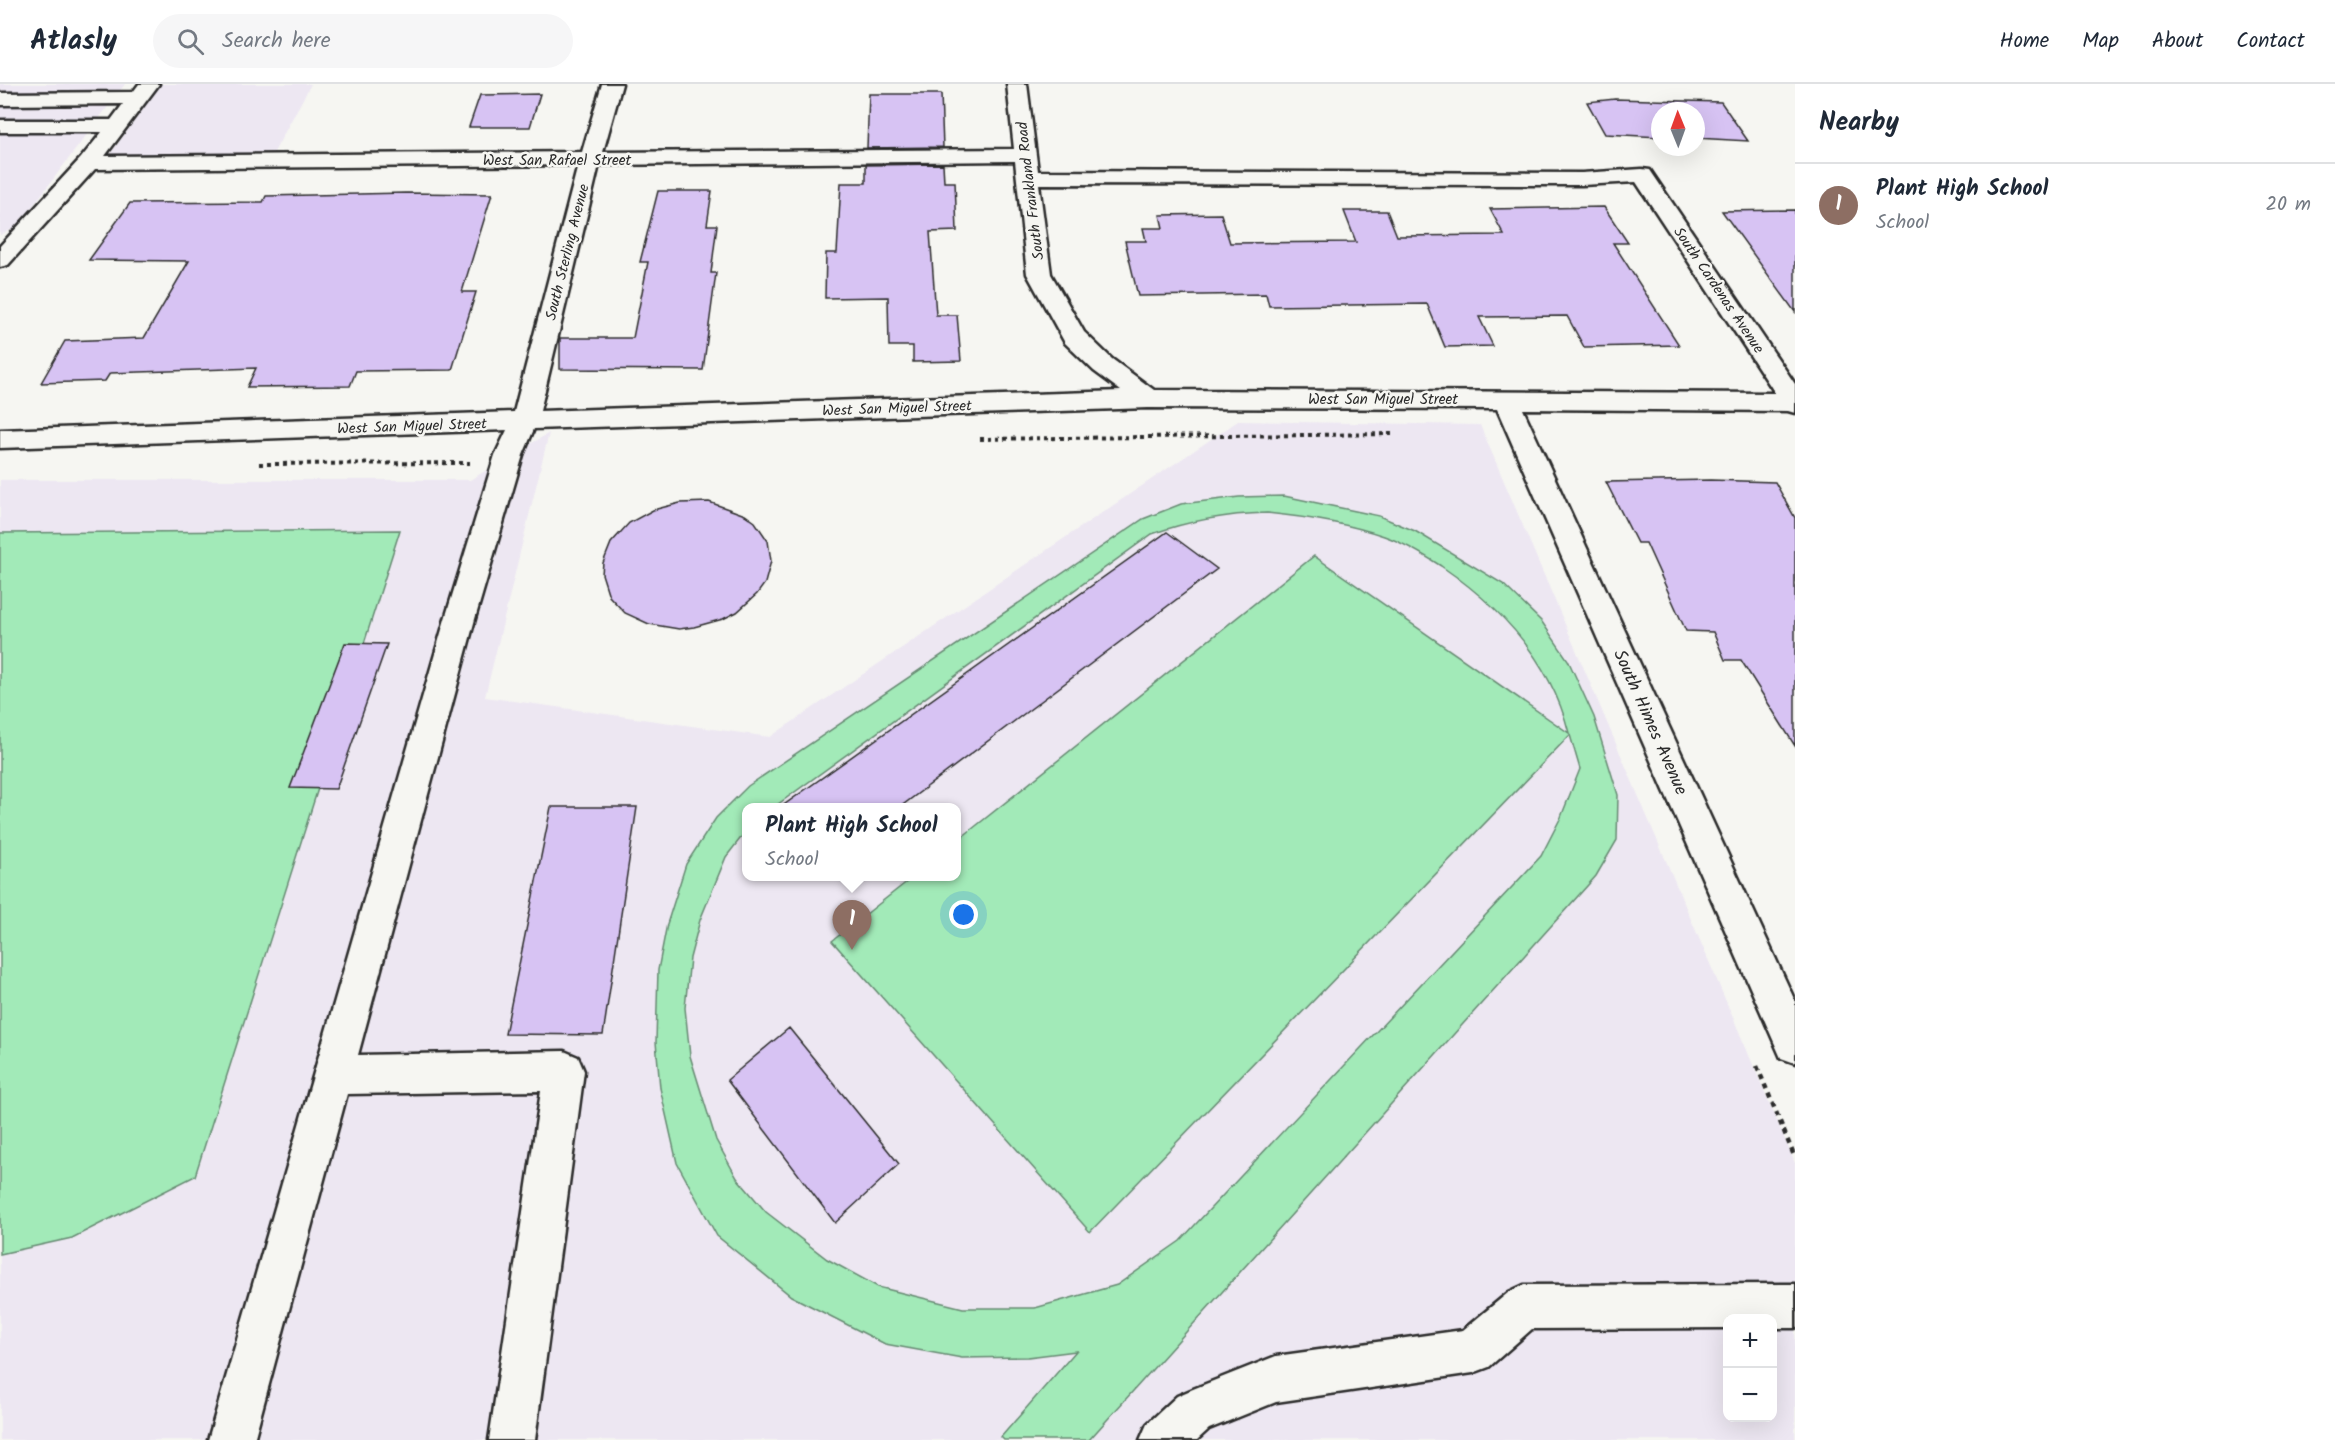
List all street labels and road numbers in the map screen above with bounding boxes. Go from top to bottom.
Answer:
street label: South Frankland Road [1011,120,1051,261]
street label: West San Rafael Street [483,149,632,173]
street label: South Sterling Avenue [539,181,597,323]
street label: South Cardenas Avenue [1667,222,1770,359]
street label: West San Miguel Street [1308,388,1458,412]
street label: West San Miguel Street [822,394,973,424]
street label: West San Miguel Street [337,412,488,442]
street label: South Himes Avenue [1604,645,1695,800]

